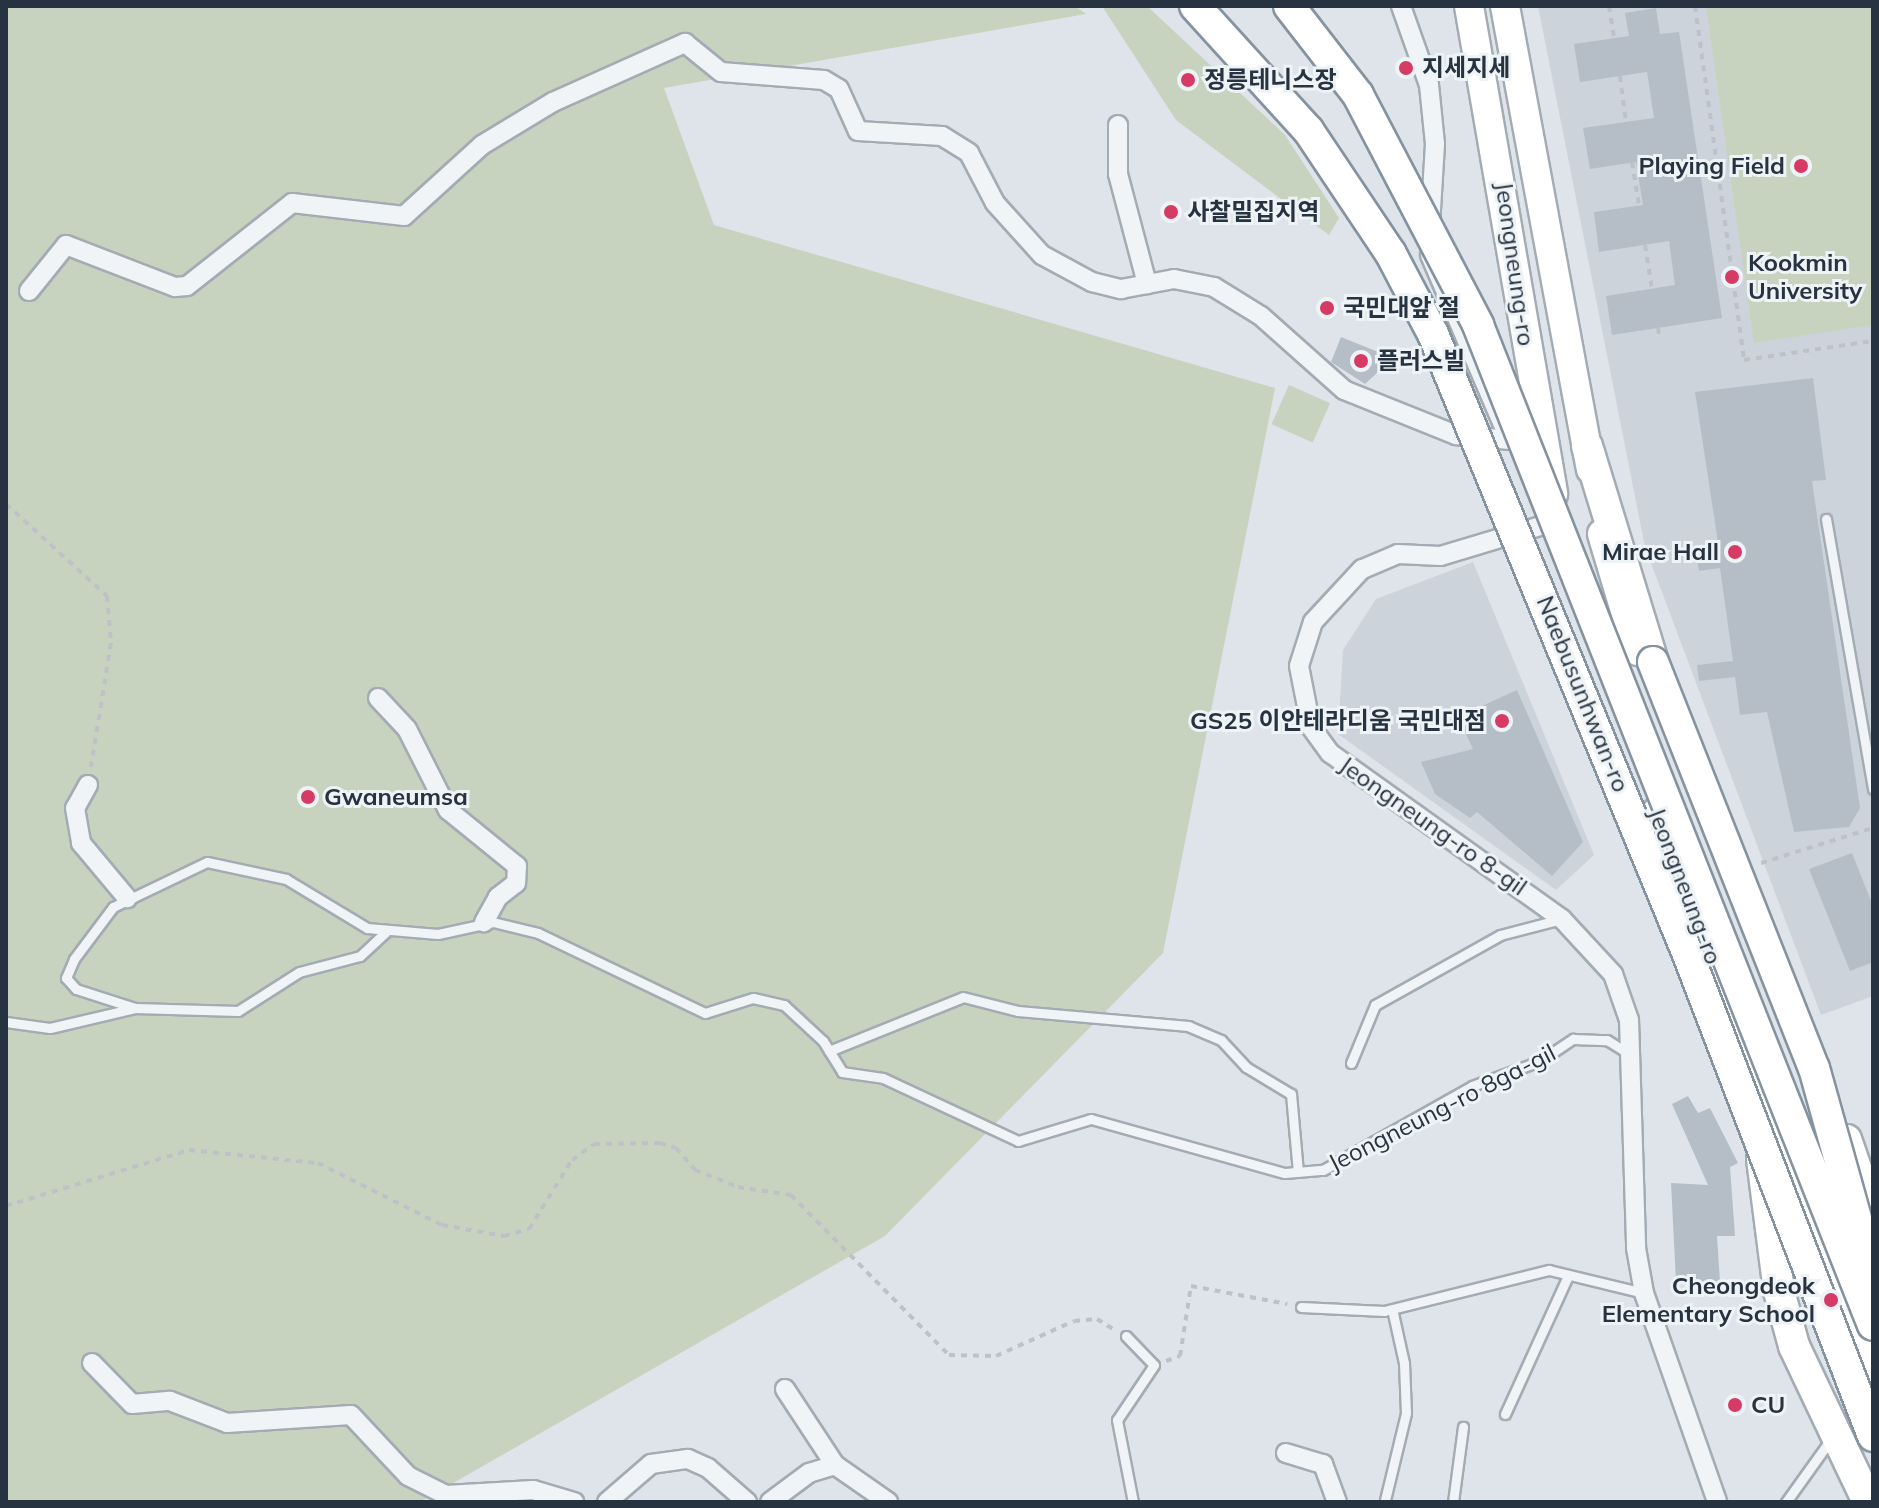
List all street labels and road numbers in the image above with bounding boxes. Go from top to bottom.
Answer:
street label: Jeongneung-ro [1489,180,1541,348]
street label: Naebusunhwan-ro [1531,592,1635,796]
street label: Jeongneung-ro 8-gil [1334,750,1532,902]
street label: Jeongneung-ro [1642,804,1728,968]
street label: Jeongneung-ro 8ga-gil [1324,1038,1560,1178]

